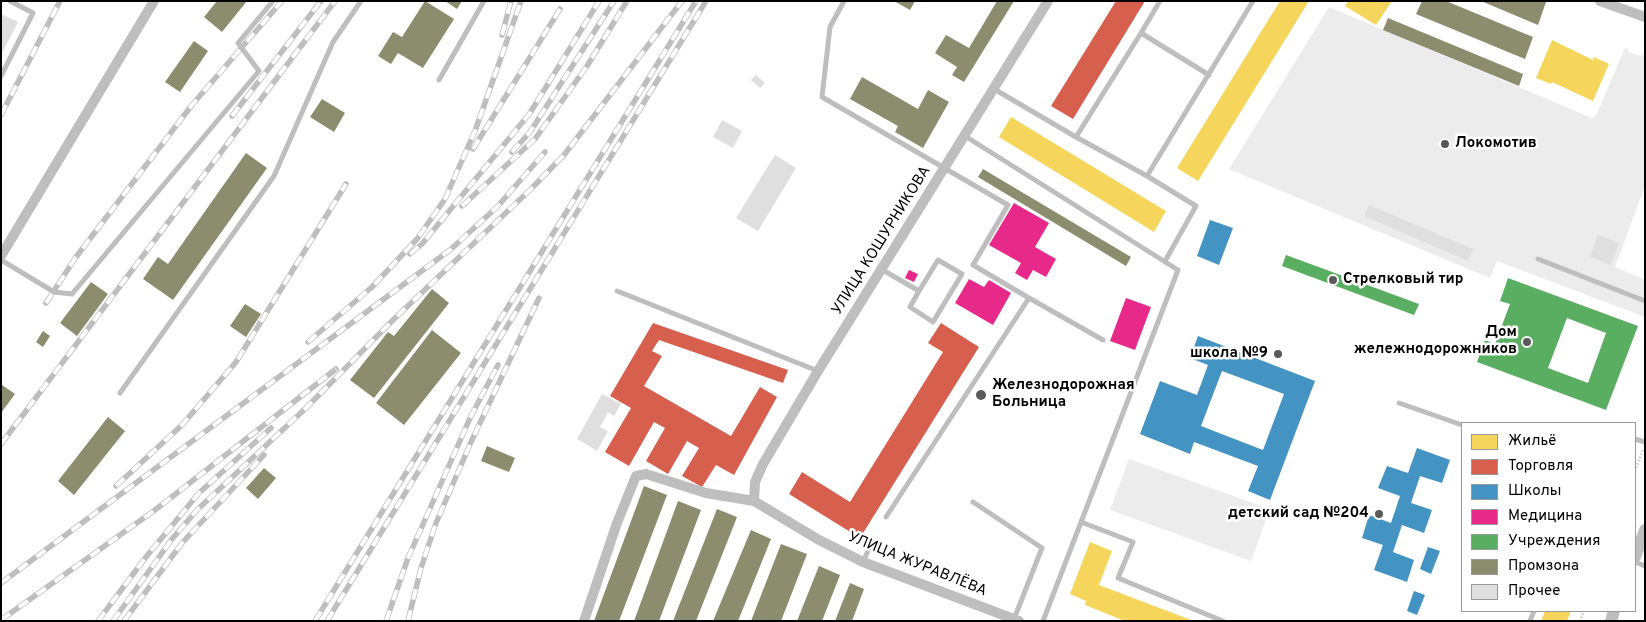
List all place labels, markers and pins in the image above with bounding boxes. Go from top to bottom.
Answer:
place label: Локомотив [1455,135,1537,153]
marker: Локомотив [1439,138,1451,150]
place label: Стрелковый тир [1343,271,1463,289]
marker: Стрелковый тир [1327,274,1339,286]
place label: Дом жележнодорожников [1354,324,1517,359]
marker: Дом жележнодорожников [1521,336,1533,348]
place label: школа №9 [1190,345,1268,363]
marker: школа №9 [1272,348,1284,360]
place label: Железнодорожная Больница [992,377,1135,412]
marker: Железнодорожная Больница [974,388,988,402]
place label: детский сад №204 [1228,505,1369,523]
marker: детский сад №204 [1373,508,1385,520]

